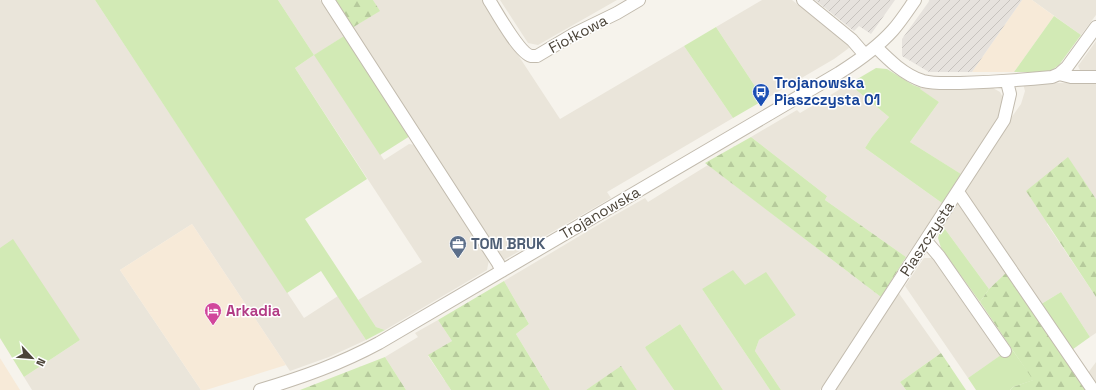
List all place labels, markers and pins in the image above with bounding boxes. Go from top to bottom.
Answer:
place label: Trojanowska Piaszczysta 01 [774,73,880,109]
bus stop icon: Trojanowska Piaszczysta 01 [751,82,771,107]
office icon: TOM BRUK [448,234,468,259]
place label: TOM BRUK [471,234,546,253]
hotel icon: Arkadia [203,301,223,326]
place label: Arkadia [226,301,281,320]

